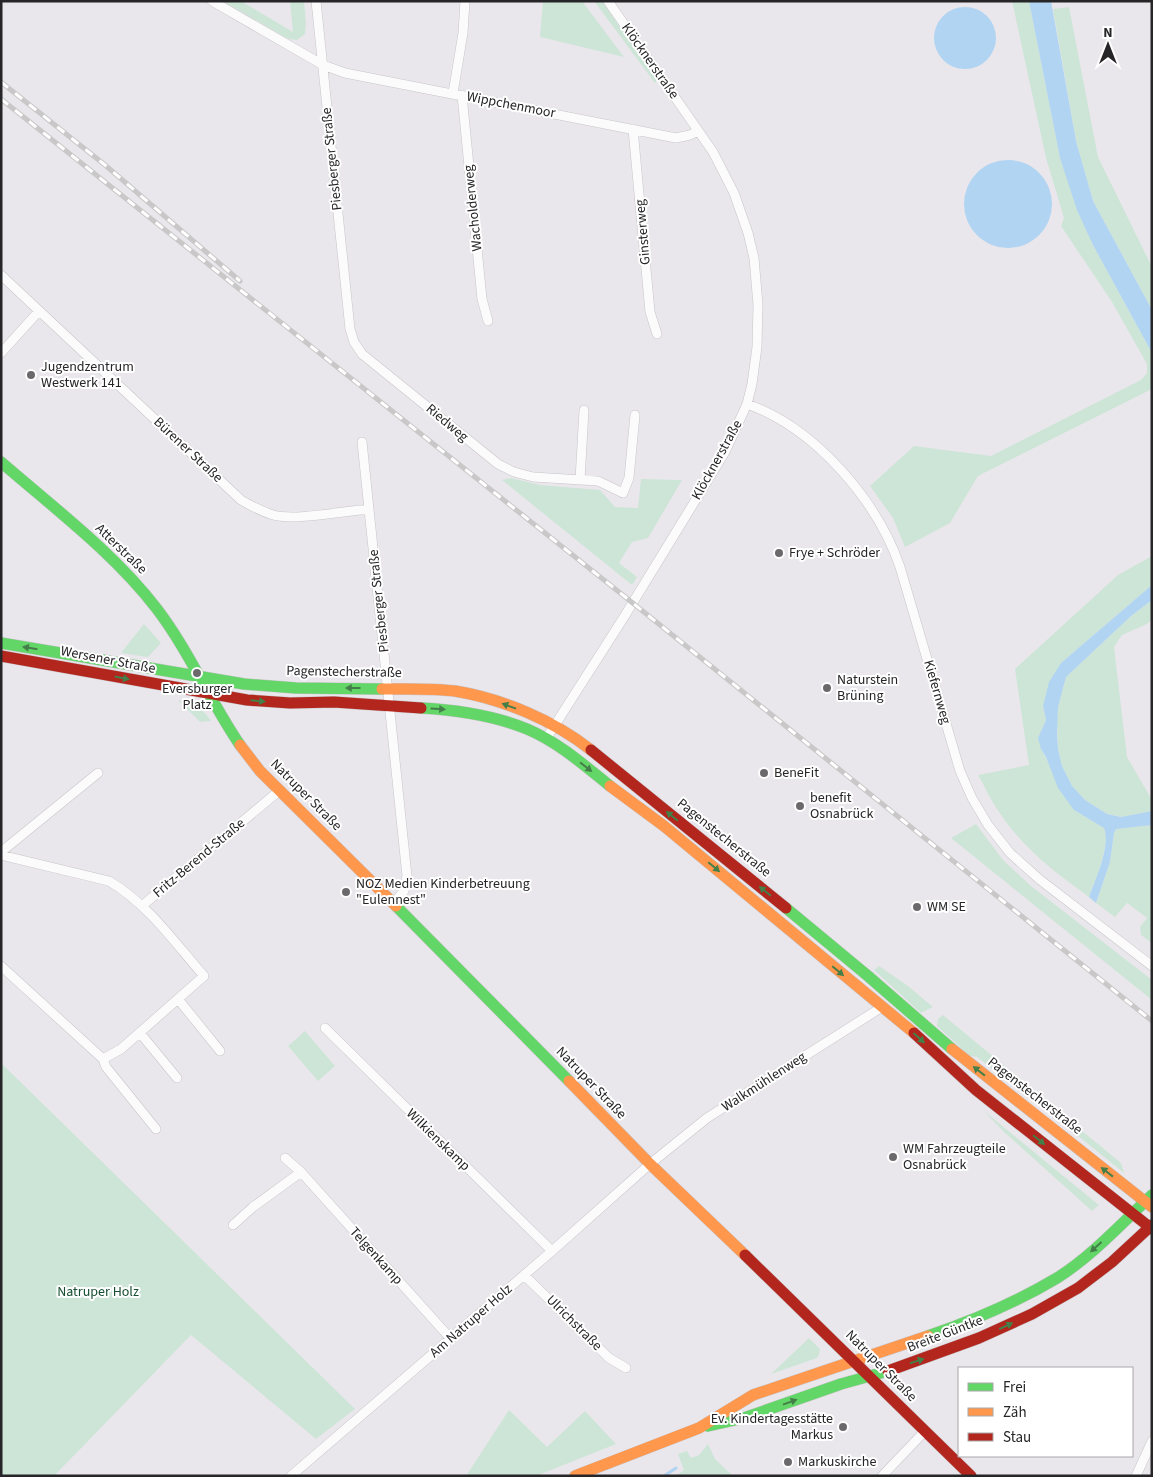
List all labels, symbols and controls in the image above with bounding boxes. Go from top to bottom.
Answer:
street label: Klöcknerstraße [616,19,684,103]
north arrow [1083,20,1133,70]
text: N [1103,23,1113,43]
street label: Wippchenmoor [465,87,557,123]
street label: Piesberger Straße [317,106,347,212]
street label: Wacholderweg [459,164,487,252]
street label: Ginsterweg [630,198,656,266]
place label: Jugendzentrum Westwerk 141 [41,357,134,393]
marker: Jugendzentrum Westwerk 141 [25,369,37,381]
street label: Riedweg [421,399,473,447]
street label: Bürener Straße [149,413,227,487]
street label: Klöcknerstraße [687,416,747,504]
street label: Atterstraße [91,519,151,579]
place label: Frye + Schröder [789,543,880,563]
marker: Frye + Schröder [773,547,785,559]
street label: Piesberger Straße [364,548,394,654]
street label: Wersener Straße [59,641,157,679]
one-way arrow [22,644,38,652]
street label: Kiefernweg [918,658,956,726]
street label: Pagenstecherstraße [286,661,402,683]
marker: Eversburger Platz [191,667,203,679]
place label: Naturstein Brüning [837,670,898,706]
one-way arrow [114,674,129,682]
place label: Eversburger Platz [162,679,232,715]
marker: Naturstein Brüning [821,682,833,694]
one-way arrow [345,685,361,693]
one-way arrow [250,697,266,705]
one-way arrow [501,702,516,710]
one-way arrow [431,705,447,713]
street label: Natruper Straße [266,755,346,835]
one-way arrow [579,761,592,772]
place label: BeneFit [774,763,819,783]
marker: BeneFit [758,767,770,779]
place label: benefit Osnabrück [810,788,873,824]
street label: Pagenstecherstraße [673,794,775,882]
marker: benefit Osnabrück [794,800,806,812]
one-way arrow [666,810,679,821]
street label: Fritz-Berend-Straße [149,813,249,902]
one-way arrow [707,862,720,873]
place label: NOZ Medien Kinderbetreuung "Eulennest" [356,874,530,910]
marker: NOZ Medien Kinderbetreuung "Eulennest" [340,886,352,898]
one-way arrow [759,886,772,897]
place label: WM SE [927,897,966,917]
marker: WM SE [911,901,923,913]
one-way arrow [832,966,845,977]
one-way arrow [913,1033,926,1044]
street label: Natruper Straße [551,1042,631,1124]
street label: Walkmühlenweg [718,1047,810,1117]
street label: Pagenstecherstraße [983,1053,1087,1139]
one-way arrow [972,1066,986,1076]
street label: Wilkienskamp [402,1104,475,1176]
one-way arrow [1032,1135,1045,1146]
place label: WM Fahrzeugteile Osnabrück [903,1139,1006,1175]
marker: WM Fahrzeugteile Osnabrück [887,1151,899,1163]
one-way arrow [1101,1166,1114,1177]
street label: Telgenkamp [345,1223,408,1290]
one-way arrow [1090,1241,1102,1253]
street label: Am Natruper Holz [425,1279,517,1363]
park label: Natruper Holz [57,1282,139,1302]
street label: Ulrichstraße [542,1291,606,1355]
street label: Breite Güntke [904,1310,986,1358]
one-way arrow [999,1322,1013,1330]
street label: Natruper Straße [841,1326,921,1406]
one-way arrow [910,1357,925,1365]
legend [958,1367,1133,1457]
text: Frei [1003,1377,1026,1398]
one-way arrow [782,1398,797,1405]
text: Zäh [1003,1402,1027,1423]
place label: Ev. Kindertagesstätte Markus [711,1409,833,1445]
marker: Ev. Kindertagesstätte Markus [837,1421,849,1433]
text: Stau [1003,1427,1031,1448]
place label: Markuskirche [798,1452,876,1472]
marker: Markuskirche [782,1456,794,1468]

